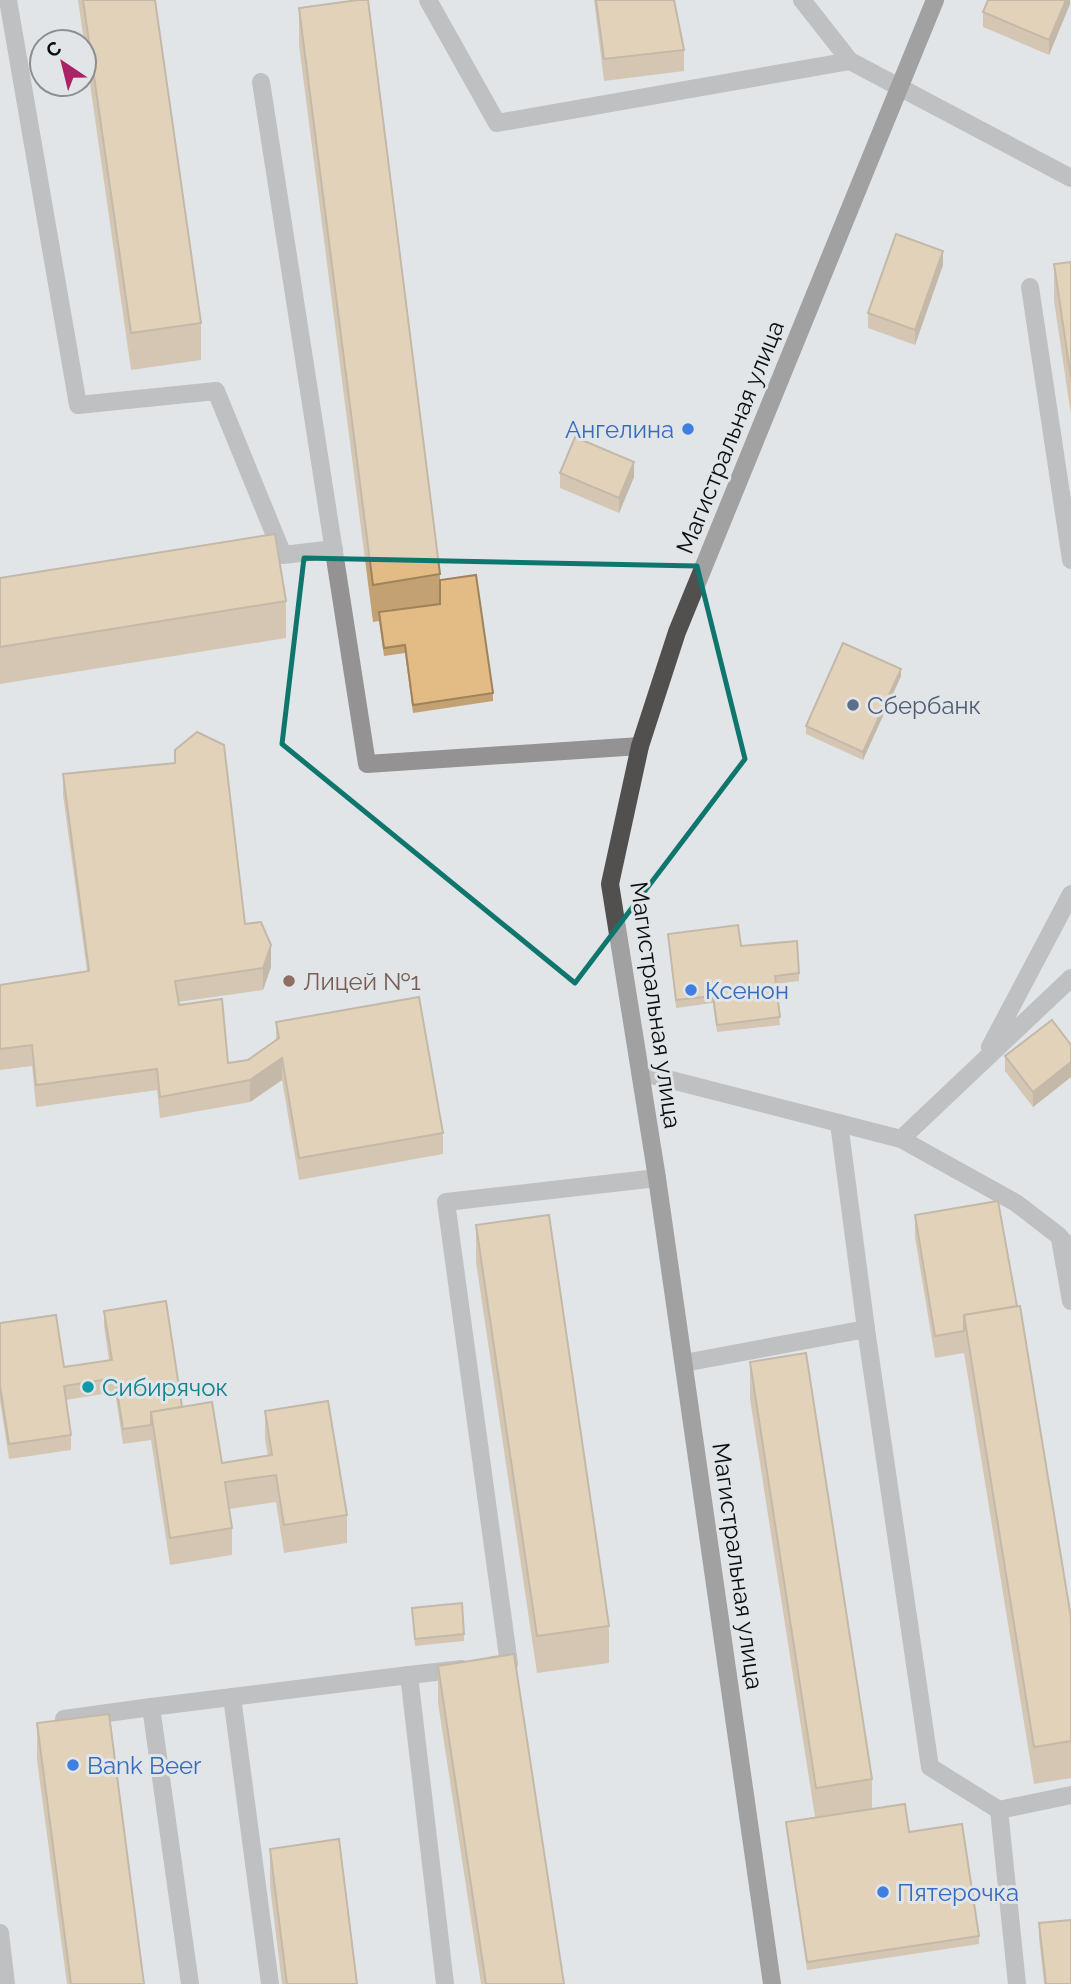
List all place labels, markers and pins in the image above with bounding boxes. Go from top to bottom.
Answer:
place label: Ангелина [565,415,674,444]
marker: Ангелина [680,421,696,437]
place label: Сбербанк [867,691,981,720]
marker: Сбербанк [845,697,861,713]
place label: Лицей №1 [303,967,421,996]
marker: Лицей №1 [281,973,297,989]
place label: Ксенон [705,976,789,1005]
marker: Ксенон [683,982,699,998]
place label: Сибирячок [102,1373,228,1402]
marker: Сибирячок [80,1379,96,1395]
place label: Bank Beer [87,1751,202,1780]
marker: Bank Beer [65,1757,81,1773]
place label: Пятерочка [897,1878,1019,1907]
marker: Пятерочка [875,1884,891,1900]

